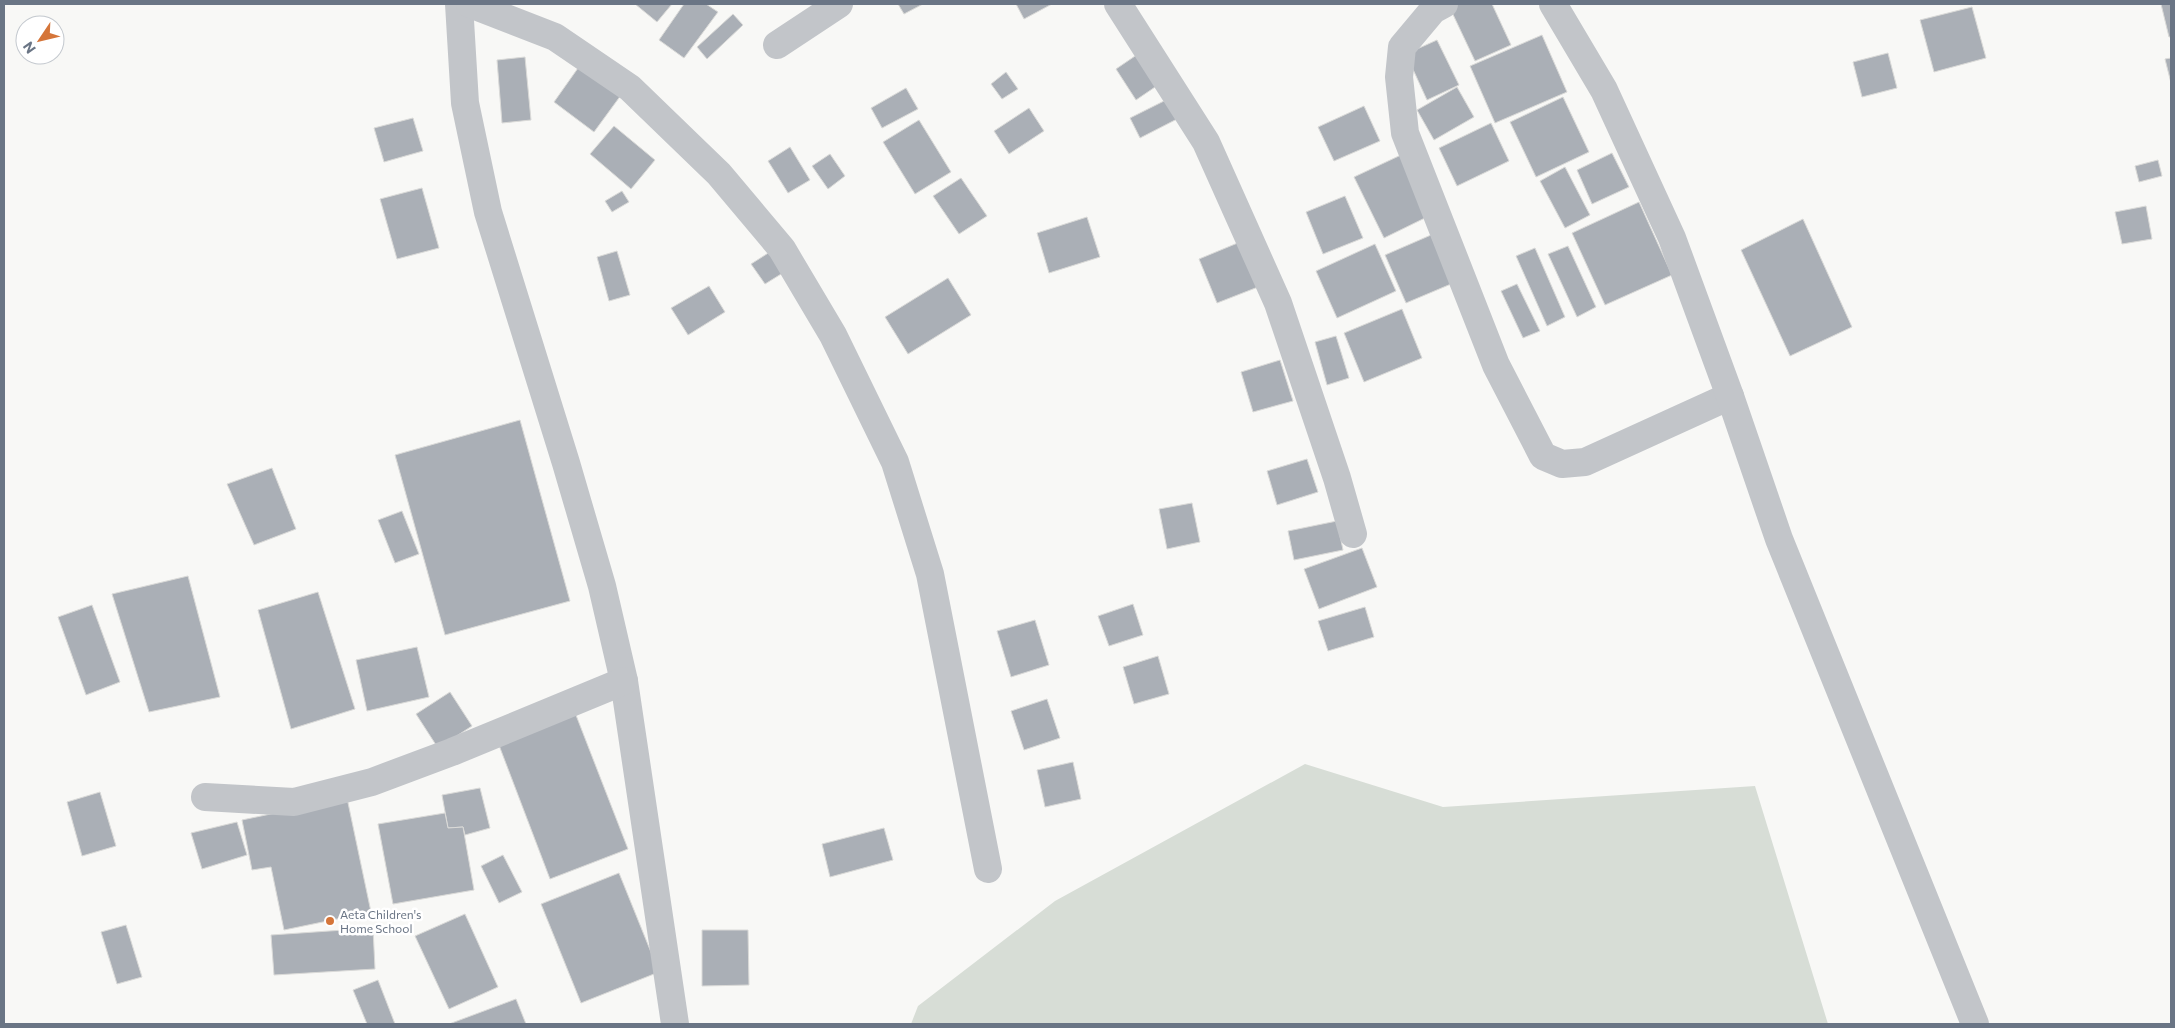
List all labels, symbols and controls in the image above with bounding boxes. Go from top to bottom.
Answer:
north arrow [15,15,65,65]
text: N [19,39,39,57]
place label: Aeta Children's Home School [340,907,422,935]
marker: Aeta Children's Home School [324,915,336,927]

